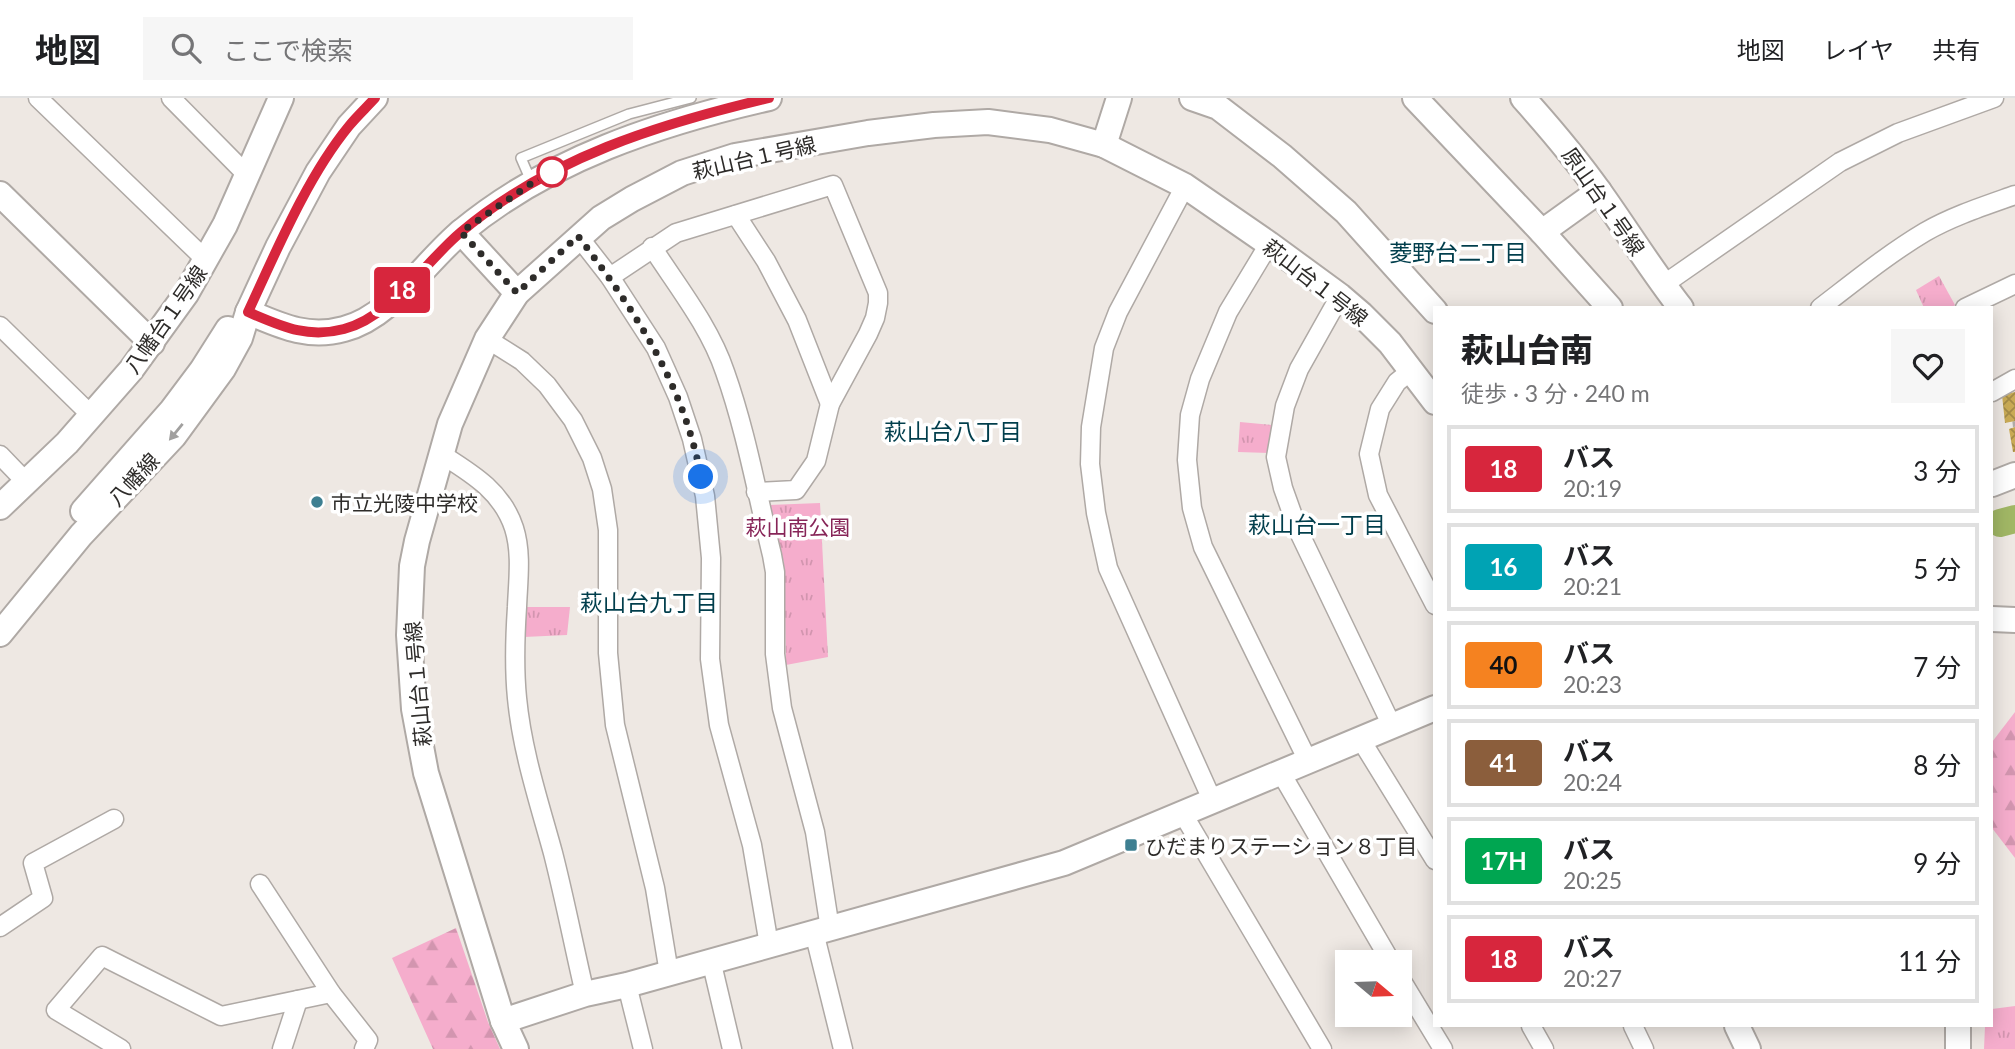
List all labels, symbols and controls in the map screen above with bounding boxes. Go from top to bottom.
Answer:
search box [143,17,633,80]
text: 地図 [35,29,101,69]
icon: search [167,29,205,67]
text: ここで検索 [223,34,353,66]
text: 地図 [1737,35,1785,64]
text: レイヤ [1823,35,1894,64]
text: 共有 [1932,35,1980,64]
street label: 萩山台１号線 [690,131,818,183]
street label: 原山台１号線 [1558,142,1650,260]
unlabelled marker [537,157,567,187]
street label: 萩山台１号線 [1259,233,1373,331]
district label: 菱野台二丁目 [1389,238,1527,266]
street label: 八幡台１号線 [119,260,211,378]
line badge: 18 [370,267,434,313]
text: 18 [388,275,416,304]
text: 萩山台南 [1461,329,1593,369]
button: heart [1891,329,1965,403]
text: 徒歩 · 3 分 · 240 m [1461,379,1650,407]
district label: 萩山台八丁目 [884,417,1022,445]
one-way arrow [168,423,183,441]
text: バス [1563,441,1615,473]
street label: 八幡線 [102,447,164,511]
text: 18 [1490,454,1517,483]
text: 3 分 [1913,455,1961,487]
your location [683,459,718,494]
text: 20:19 [1563,474,1622,502]
place label: 市立光陵中学校 [331,490,478,515]
marker: 市立光陵中学校 [309,494,325,510]
district label: 萩山台一丁目 [1248,510,1386,538]
park label: 萩山南公園 [746,514,851,539]
text: バス [1563,539,1615,571]
text: 16 [1490,552,1517,581]
text: 5 分 [1913,553,1961,585]
text: 20:21 [1563,572,1622,600]
district label: 萩山台九丁目 [580,588,718,616]
street label: 萩山台１号線 [399,620,435,748]
text: バス [1563,637,1615,669]
text: 40 [1490,650,1517,679]
text: 7 分 [1913,651,1961,683]
text: 20:23 [1563,670,1622,698]
text: バス [1563,735,1615,767]
text: 41 [1490,748,1517,777]
text: 8 分 [1913,749,1961,781]
text: 20:24 [1563,768,1622,796]
place label: ひだまりステーション８丁目 [1145,833,1417,858]
text: バス [1563,833,1615,865]
marker: ひだまりステーション８丁目 [1123,837,1139,853]
text: 17H [1480,846,1527,875]
text: 9 分 [1913,847,1961,879]
text: 20:25 [1563,866,1622,894]
text: バス [1563,931,1615,963]
text: 18 [1490,944,1517,973]
text: 11 分 [1898,945,1961,977]
north arrow [1335,950,1412,1027]
map controls [1335,950,1412,1027]
text: 20:27 [1563,964,1622,992]

